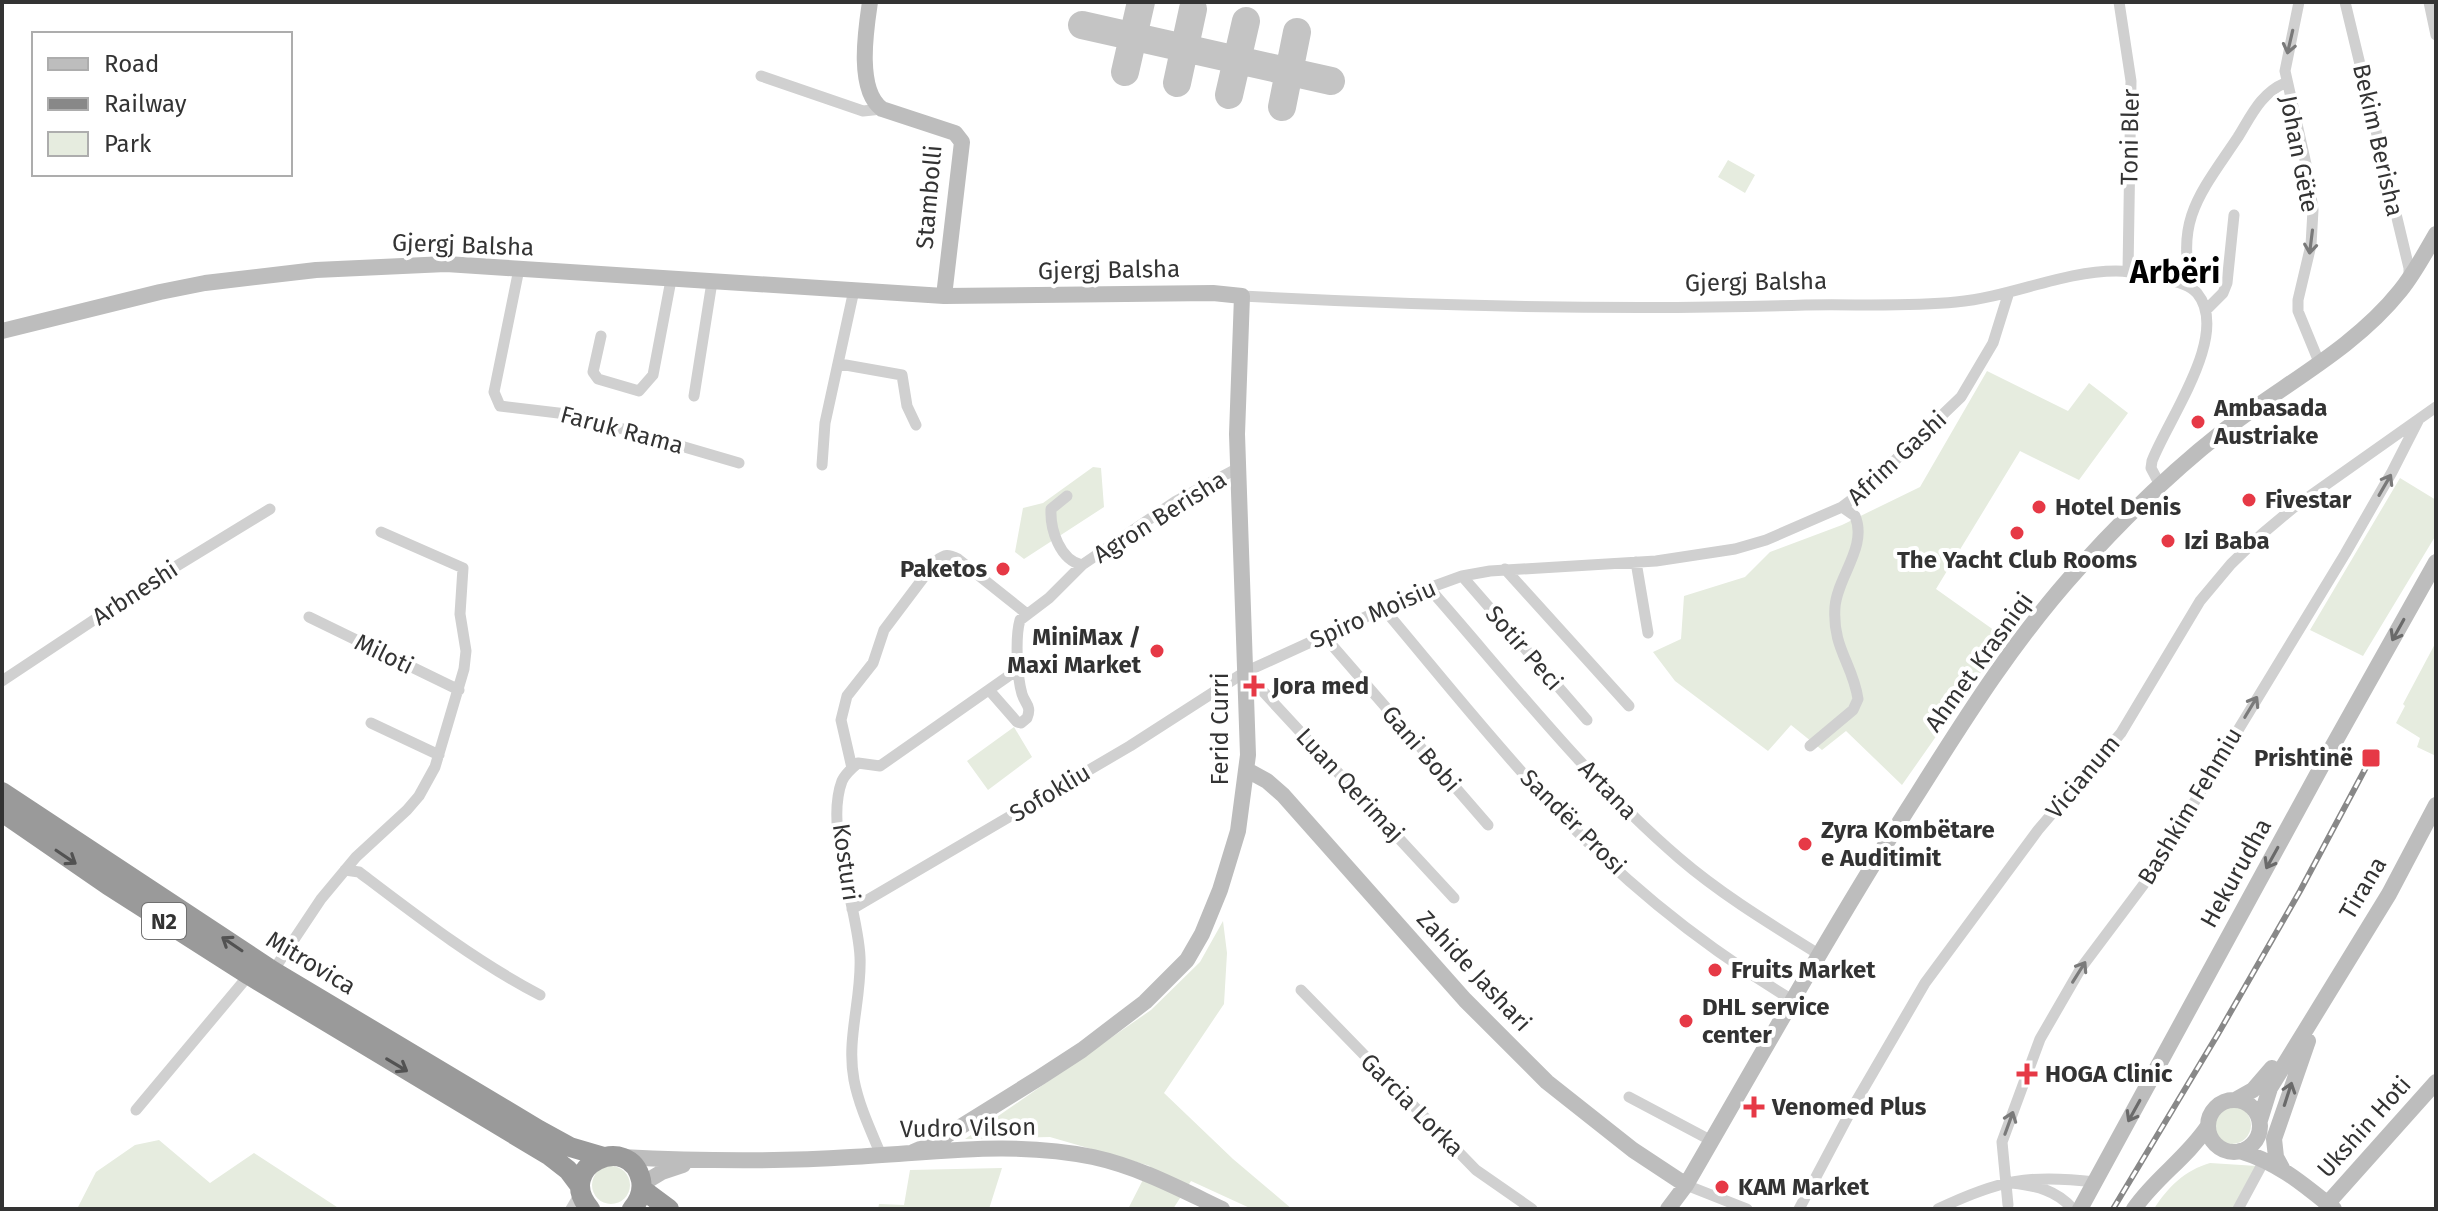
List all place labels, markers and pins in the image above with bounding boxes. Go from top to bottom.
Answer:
place label: Ambasada Austriake [2213,394,2328,450]
marker: Ambasada Austriake [2189,413,2207,431]
place label: Fivestar [2265,486,2352,514]
marker: Fivestar [2240,491,2258,509]
place label: Hotel Denis [2055,493,2181,521]
marker: Hotel Denis [2030,498,2048,516]
marker: The Yacht Club Rooms [2008,524,2026,542]
place label: Izi Baba [2184,527,2270,555]
marker: Izi Baba [2159,532,2177,550]
place label: The Yacht Club Rooms [1897,546,2137,574]
place label: Paketos [900,555,987,583]
marker: Paketos [994,560,1012,578]
place label: MiniMax / Maxi Market [1007,623,1142,679]
marker: MiniMax / Maxi Market [1148,642,1166,660]
place label: Jora med [1271,672,1369,700]
marker: Jora med [1243,675,1265,697]
place label: Prishtinë [2254,744,2353,772]
marker: Prishtinë [2360,747,2382,769]
place label: Zyra Kombëtare e Auditimit [1821,816,1995,872]
marker: Zyra Kombëtare e Auditimit [1796,835,1814,853]
place label: Fruits Market [1731,956,1876,984]
marker: Fruits Market [1706,961,1724,979]
place label: DHL service center [1702,993,1829,1049]
marker: DHL service center [1677,1012,1695,1030]
place label: HOGA Clinic [2045,1060,2173,1088]
marker: HOGA Clinic [2016,1063,2038,1085]
place label: Venomed Plus [1771,1093,1927,1121]
marker: Venomed Plus [1743,1096,1765,1118]
place label: KAM Market [1738,1173,1870,1201]
marker: KAM Market [1713,1178,1731,1196]

